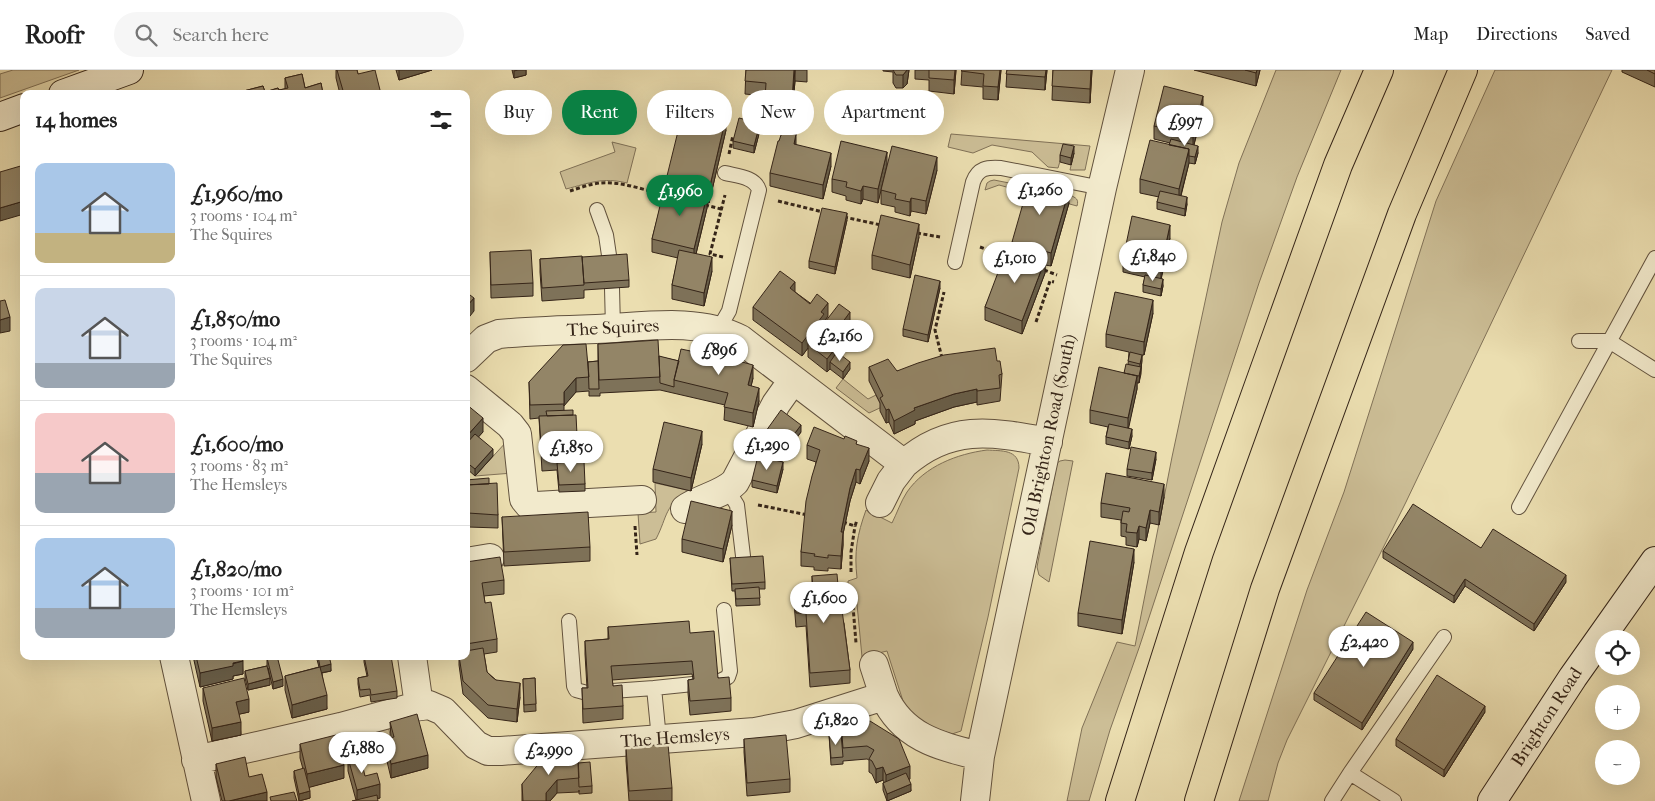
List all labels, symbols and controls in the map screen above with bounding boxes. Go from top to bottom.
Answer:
search box [114,12,464,57]
text: Roofr [25,21,84,49]
icon: search [132,21,160,49]
text: Search here [172,24,269,46]
text: Map [1414,24,1448,45]
text: Directions [1476,24,1557,45]
text: Saved [1585,24,1630,45]
chip: Buy [485,90,552,135]
chip: Rent [562,90,637,135]
chip: Filters [647,90,732,135]
chip: New [742,90,814,135]
chip: Apartment [824,90,944,135]
pin: £997 [1155,104,1215,147]
icon: filters [427,106,455,134]
text: 14 homes [35,108,117,132]
text: £997 [1167,111,1203,130]
pin: £1,960 [639,174,721,217]
pin: £1,260 [999,174,1081,216]
text: £1,260 [1017,180,1063,199]
text: £1,960 [657,181,703,200]
text: £1,960/mo [190,182,283,206]
icon: home [75,183,135,243]
text: 3 rooms · 104 m² [190,206,297,225]
text: The Squires [190,225,272,244]
pin: £1,840 [1112,240,1194,282]
pin: £1,010 [974,242,1056,284]
text: £1,840 [1130,246,1176,265]
text: £1,010 [994,248,1036,267]
text: £1,850/mo [190,307,280,331]
icon: home [75,308,135,368]
street label: The Squires [566,315,660,341]
pin: £2,160 [799,320,881,362]
text: £2,160 [817,326,863,345]
text: 3 rooms · 104 m² [190,331,297,350]
street label: Old Brighton Road (South) [1017,332,1081,538]
pin: £896 [689,334,749,376]
text: £896 [701,340,737,359]
text: The Squires [190,350,272,369]
pin: £1,290 [726,428,808,471]
pin: £1,850 [530,430,612,473]
text: £1,600/mo [190,432,283,456]
icon: home [75,433,135,493]
text: £1,290 [744,435,790,454]
text: £1,850 [549,437,593,456]
text: 3 rooms · 83 m² [190,456,288,475]
text: The Hemsleys [190,475,287,494]
text: £1,820/mo [190,557,282,581]
icon: home [75,558,135,618]
text: 3 rooms · 101 m² [190,581,293,600]
pin: £1,600 [783,582,865,624]
text: £1,600 [801,588,847,607]
text: The Hemsleys [190,600,287,619]
pin: £2,420 [1323,626,1405,668]
map controls [1595,630,1640,785]
button: locate [1595,630,1640,675]
text: £2,420 [1339,632,1389,651]
street label: Brighton Road [1507,663,1587,771]
button: + [1595,685,1640,730]
pin: £1,820 [795,704,877,746]
text: £1,820 [814,710,858,729]
street label: The Hemsleys [620,724,731,752]
pin: £1,880 [321,732,403,774]
pin: £2,990 [508,734,590,776]
text: £1,880 [340,738,384,757]
text: £2,990 [525,740,573,759]
button: − [1595,740,1640,785]

